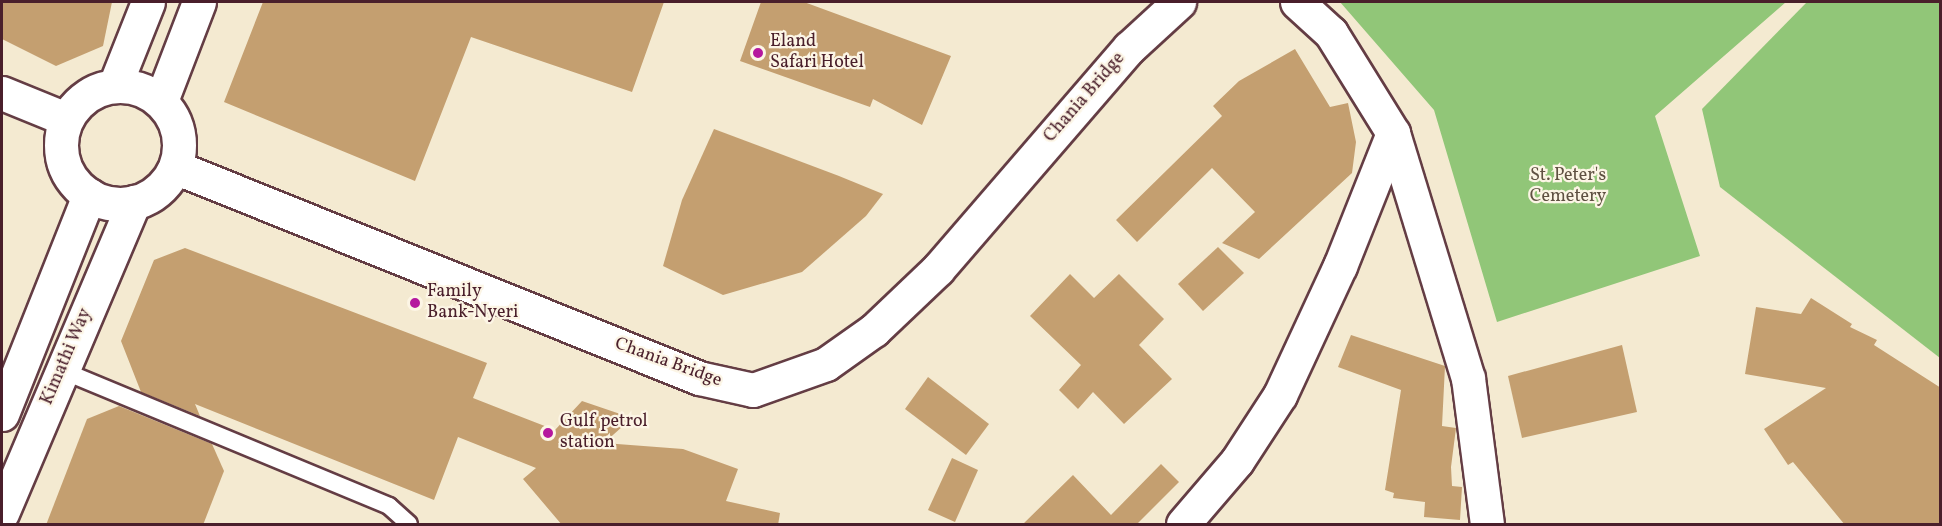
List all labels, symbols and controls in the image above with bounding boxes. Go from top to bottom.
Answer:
place label: Eland Safari Hotel [770,32,864,74]
marker: Eland Safari Hotel [751,46,765,60]
street label: Chania Bridge [1040,49,1130,147]
park label: St. Peter's Cemetery [1530,166,1606,208]
place label: Family Bank-Nyeri [427,282,518,324]
marker: Family Bank-Nyeri [408,296,422,310]
street label: Kimathi Way [37,305,97,409]
street label: Chania Bridge [612,334,724,392]
place label: Gulf petrol station [560,412,646,454]
marker: Gulf petrol station [541,426,555,440]

